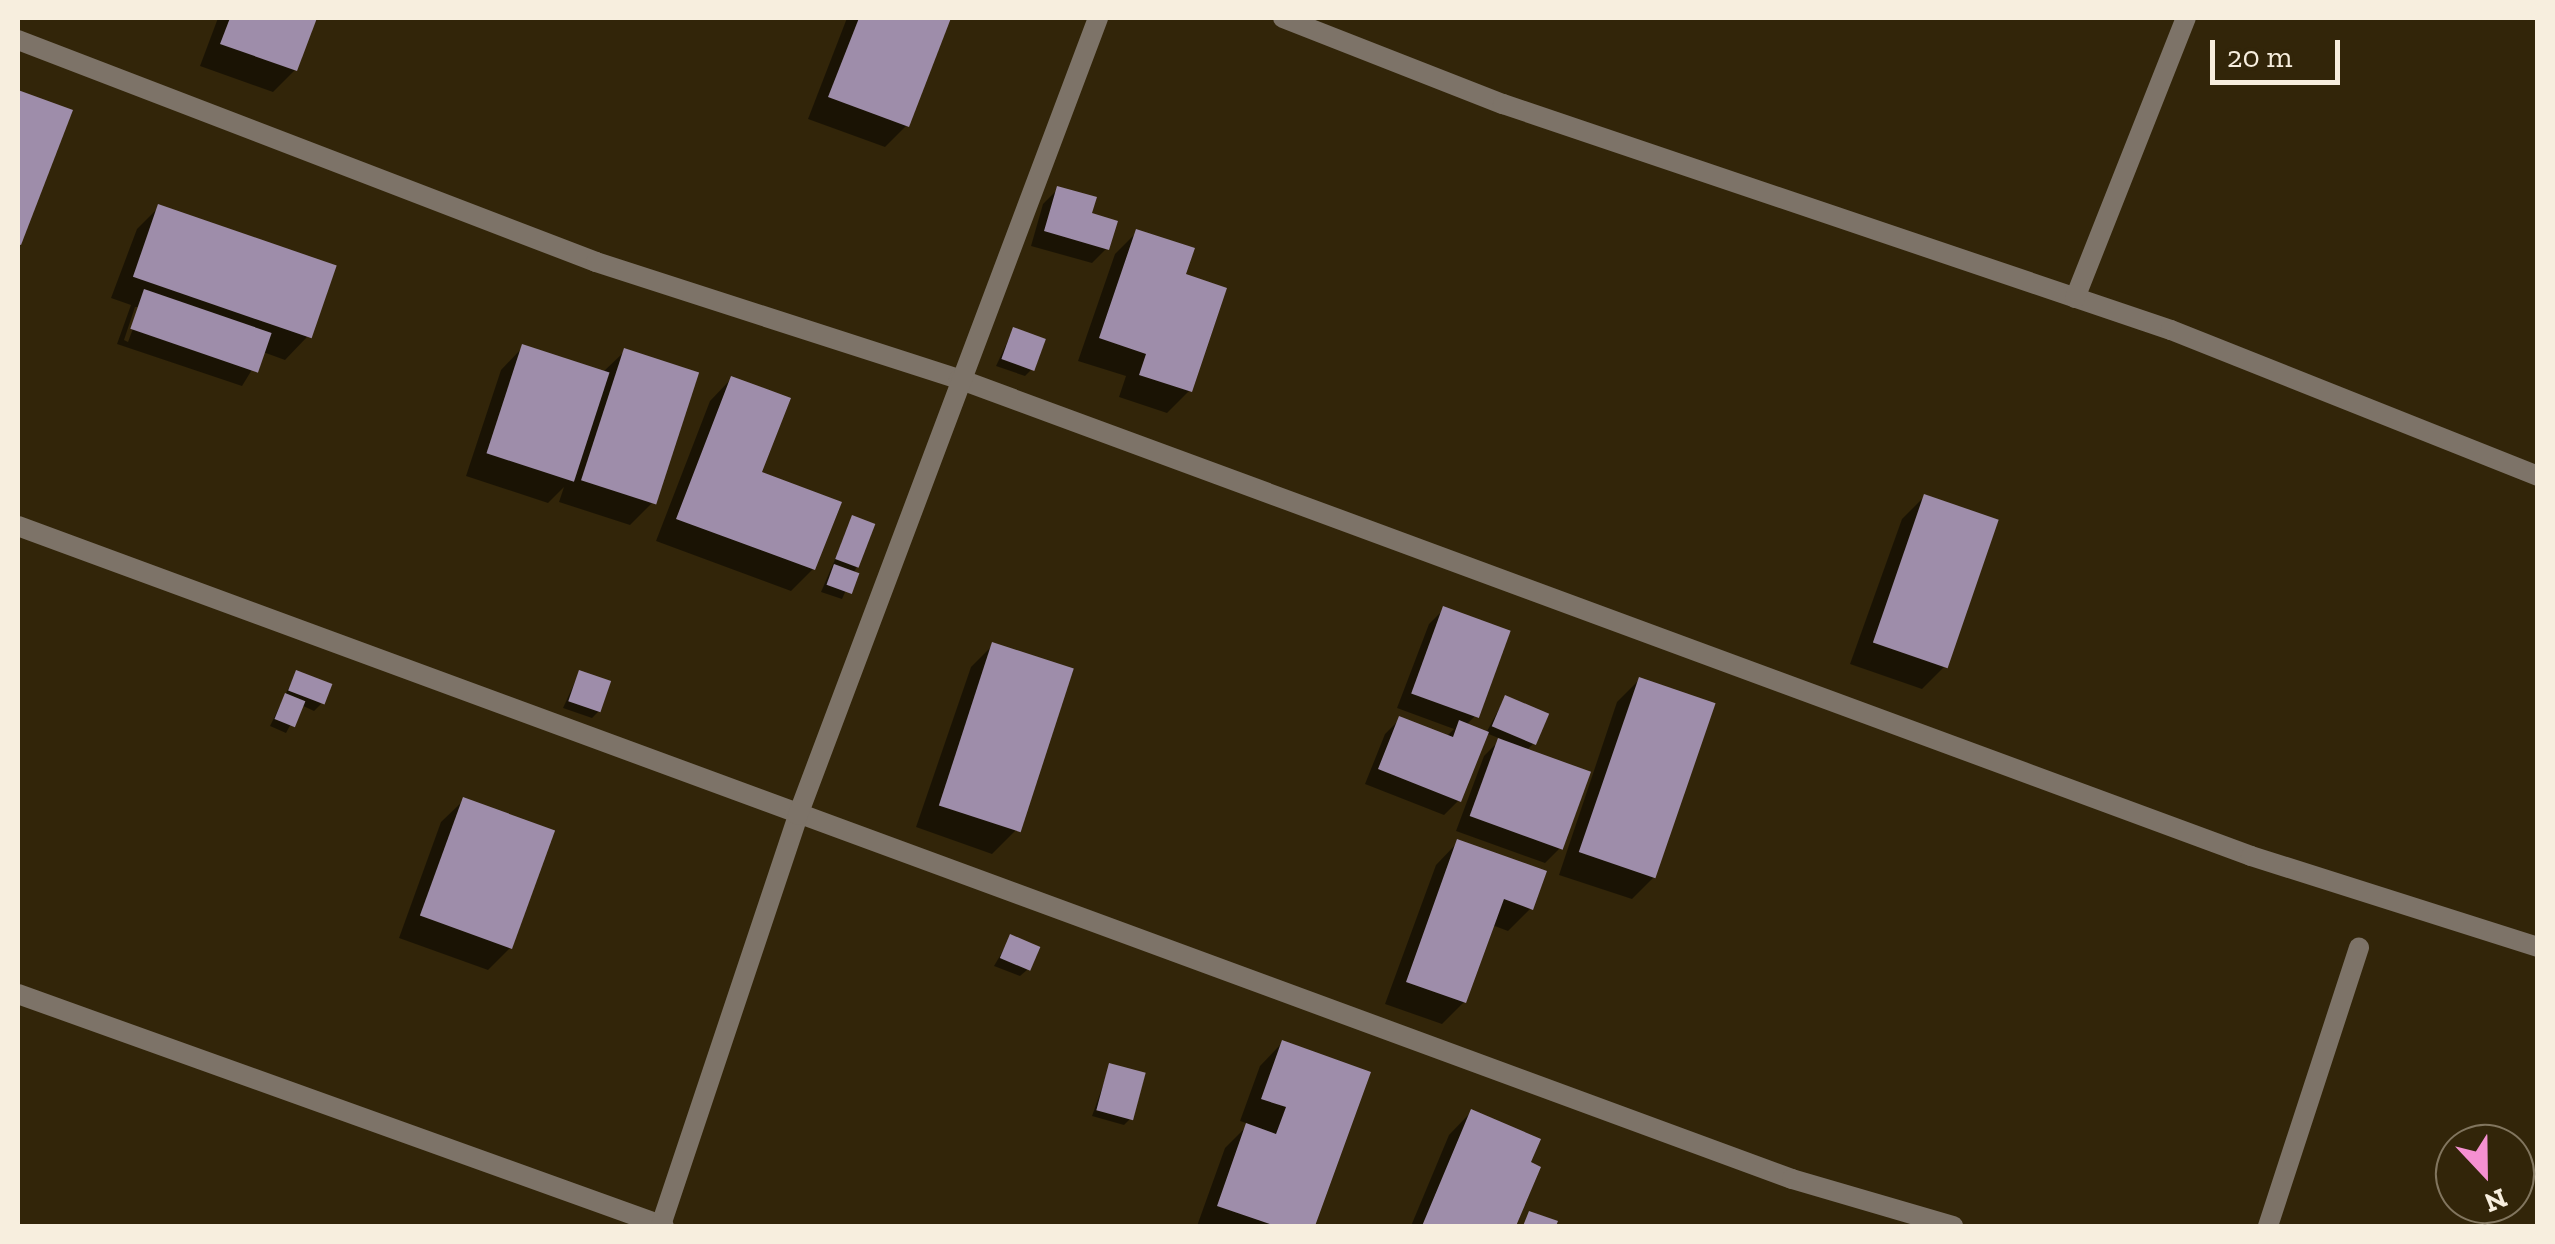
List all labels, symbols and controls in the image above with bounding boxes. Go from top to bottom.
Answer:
scale bar [2215,20,2345,82]
text: 20 m [2227,39,2292,75]
north arrow [2435,1124,2535,1224]
text: N [2480,1181,2512,1220]

